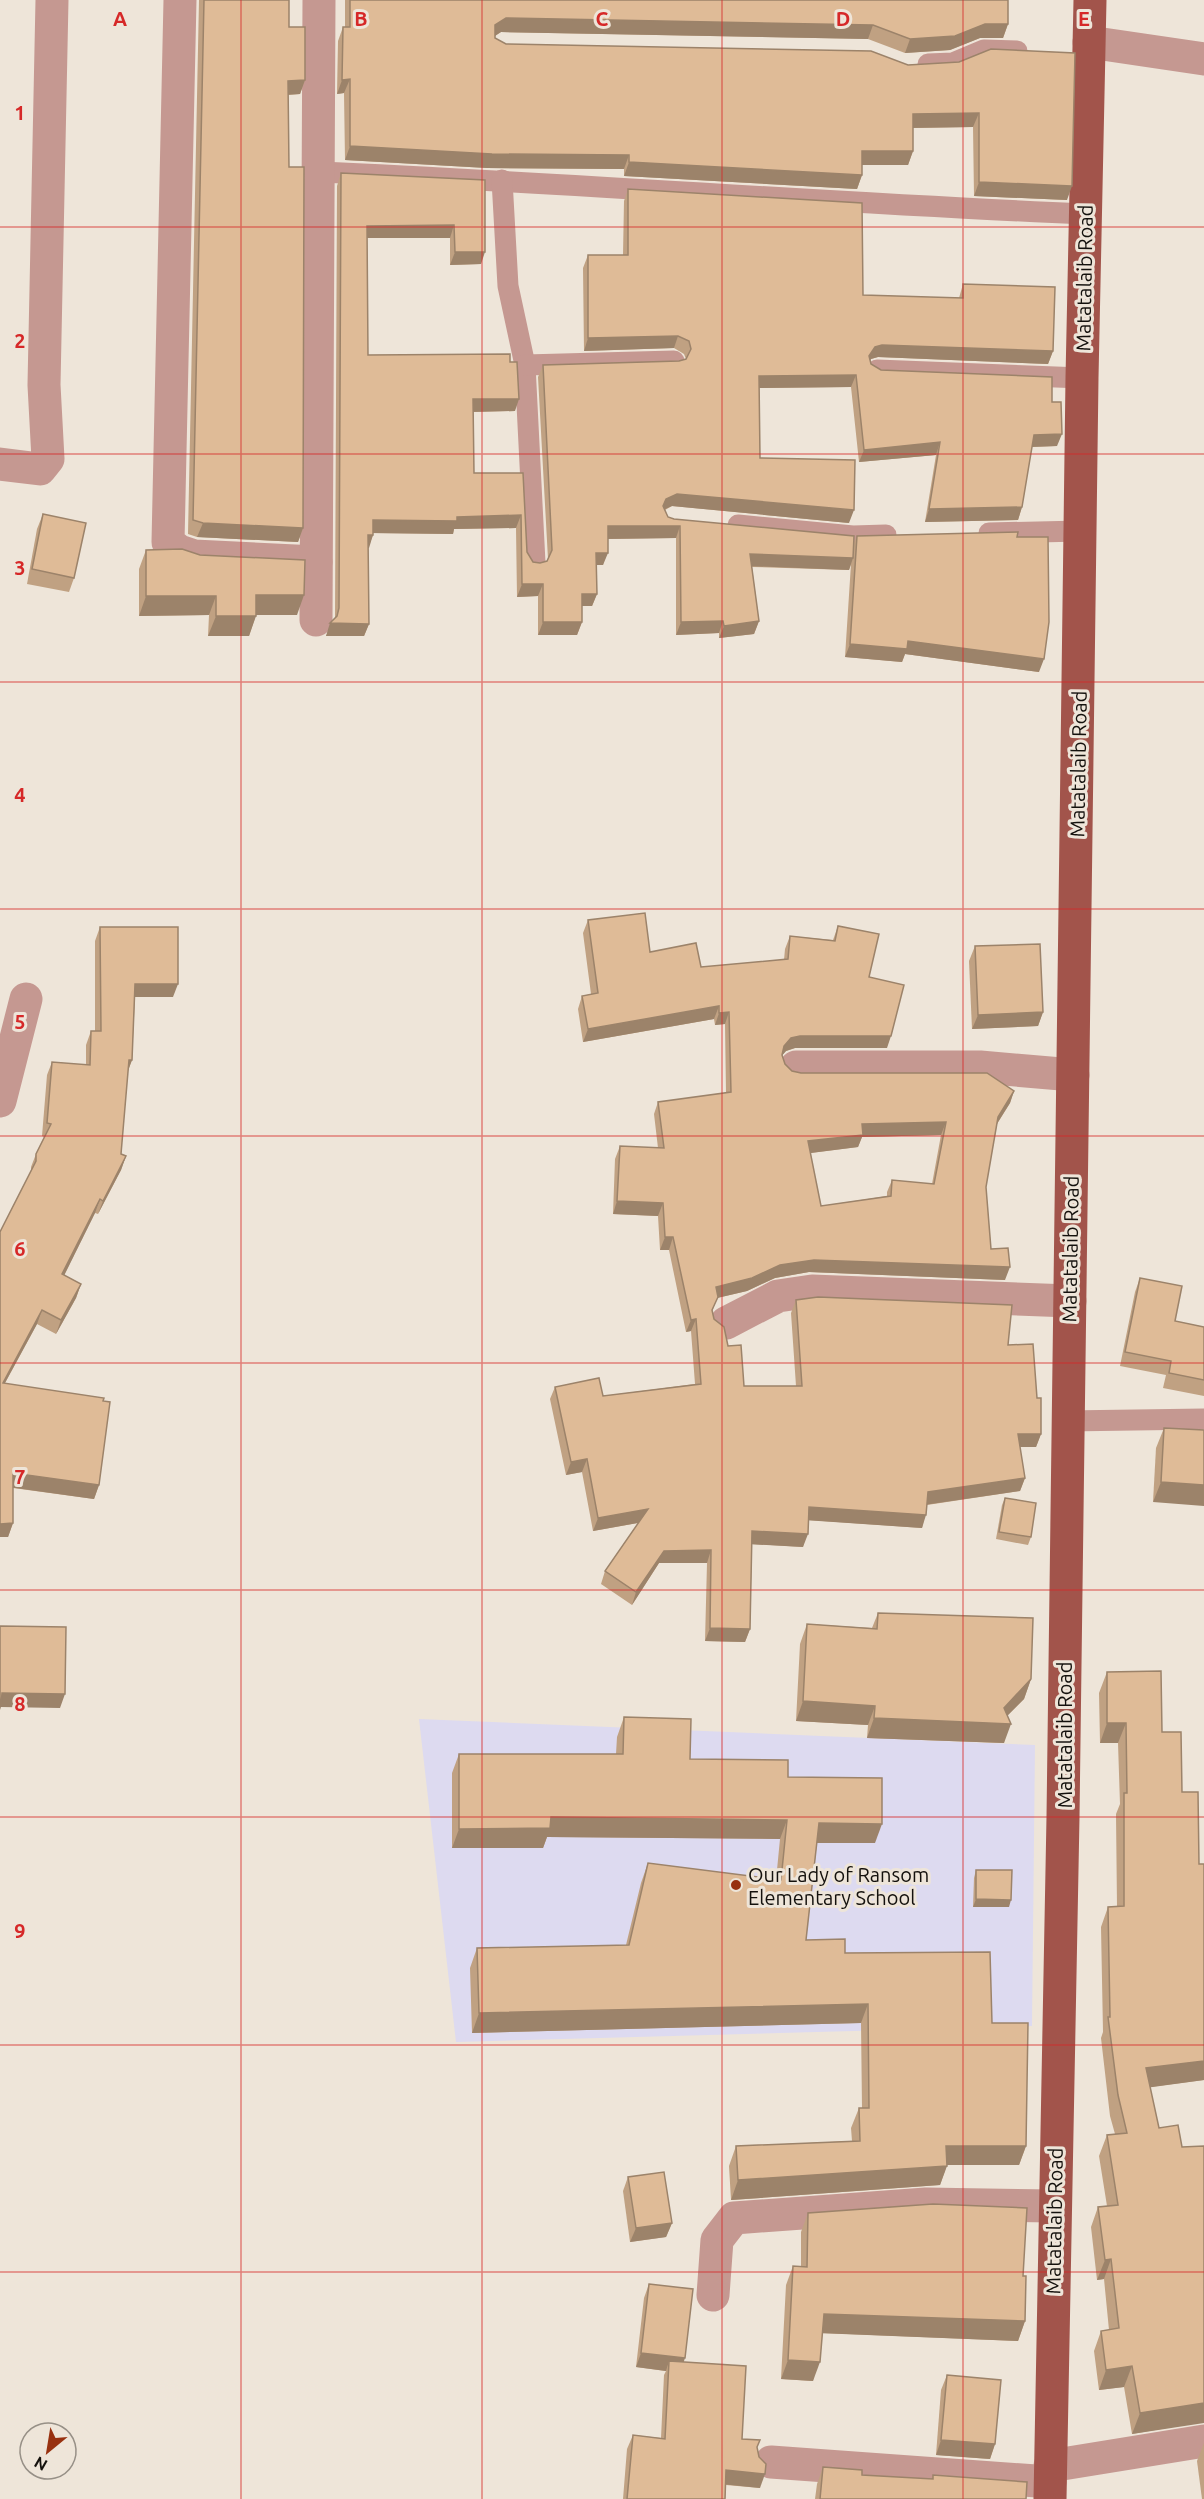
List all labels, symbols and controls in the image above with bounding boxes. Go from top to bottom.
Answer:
text: A [113,7,127,30]
text: B [354,7,368,30]
text: C [596,7,609,30]
text: D [836,7,850,30]
text: E [1078,7,1090,30]
text: 1 [14,101,26,124]
street label: Matatalaib Road [1071,204,1097,352]
text: 2 [14,329,26,352]
text: 3 [14,556,26,579]
street label: Matatalaib Road [1065,690,1091,838]
text: 4 [14,783,26,806]
text: 5 [14,1010,26,1033]
street label: Matatalaib Road [1057,1175,1083,1323]
text: 6 [14,1237,26,1260]
text: 7 [14,1465,26,1488]
street label: Matatalaib Road [1053,1662,1076,1808]
text: 8 [14,1692,26,1715]
place label: Our Lady of Ransom Elementary School [748,1863,929,1909]
marker: Our Lady of Ransom Elementary School [729,1878,743,1892]
text: 9 [14,1919,26,1942]
street label: Matatalaib Road [1041,2147,1067,2295]
north arrow [18,2421,78,2481]
text: N [31,2453,50,2475]

